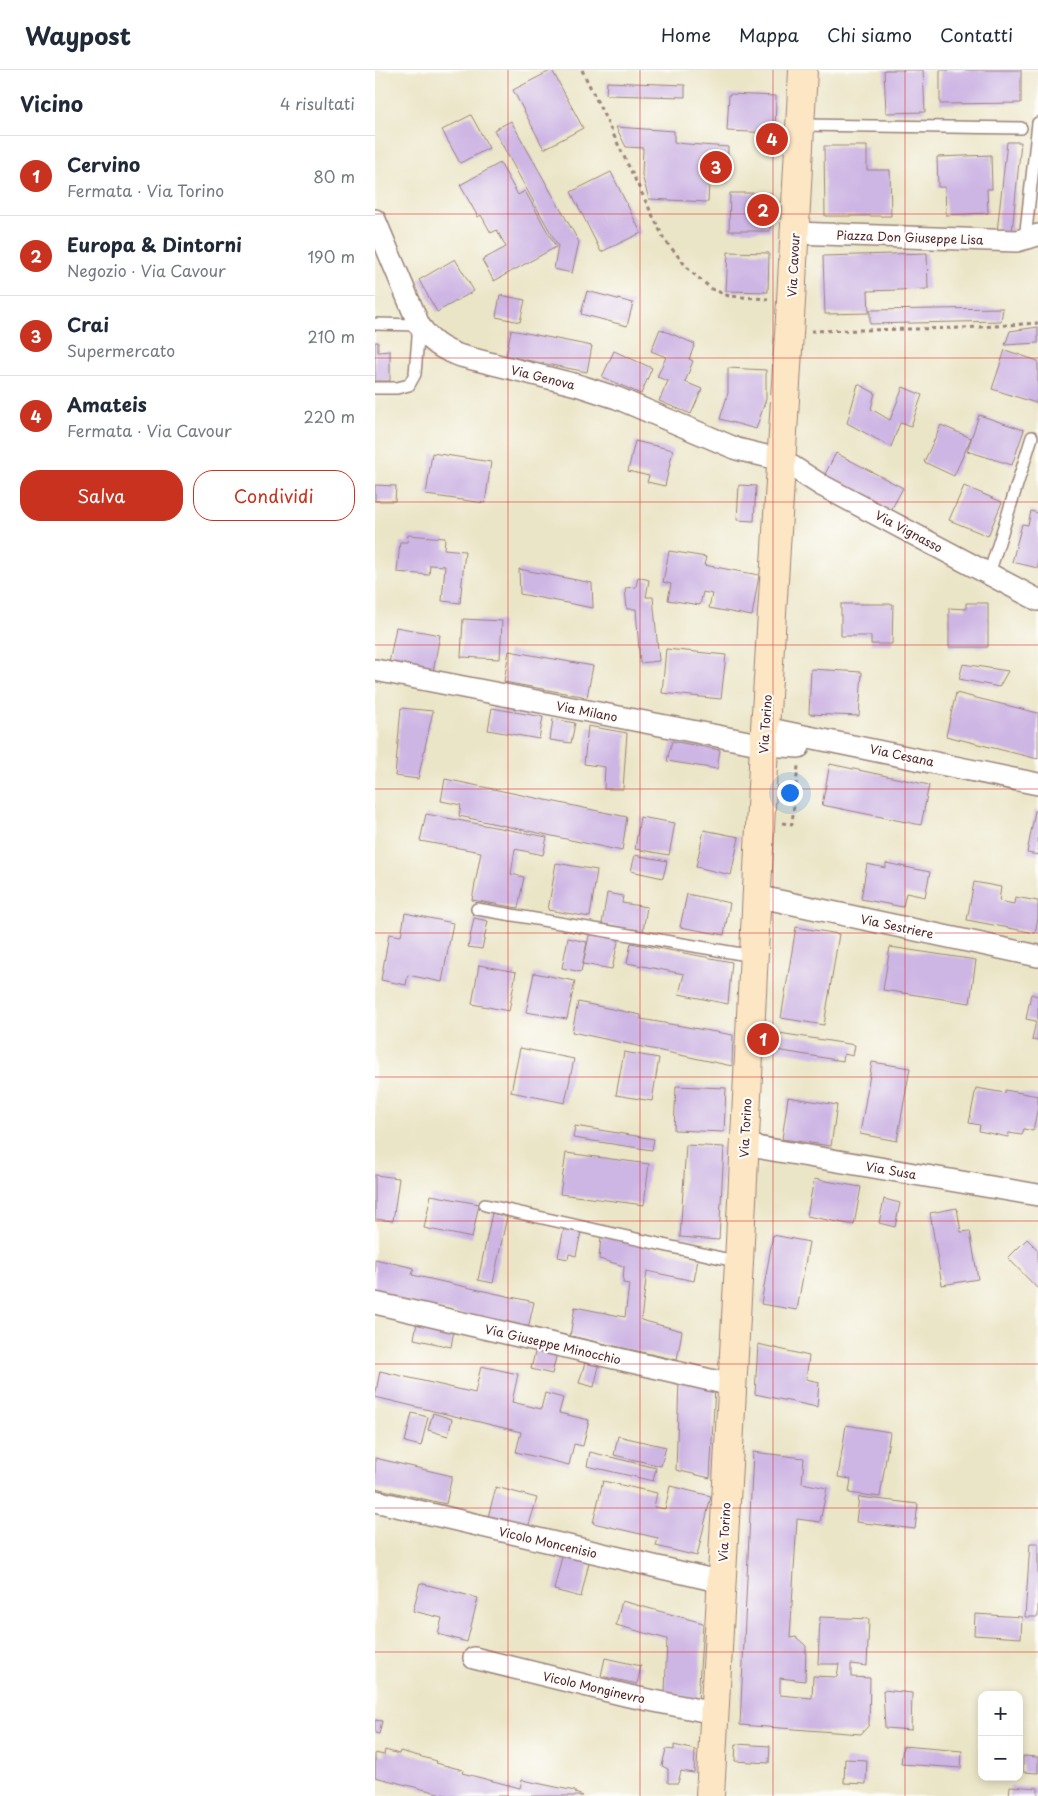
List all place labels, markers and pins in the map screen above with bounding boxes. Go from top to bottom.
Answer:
pin: 4 [756,120,788,158]
pin: 3 [700,148,732,186]
pin: 2 [747,191,779,229]
pin: 1 [747,1020,779,1058]

